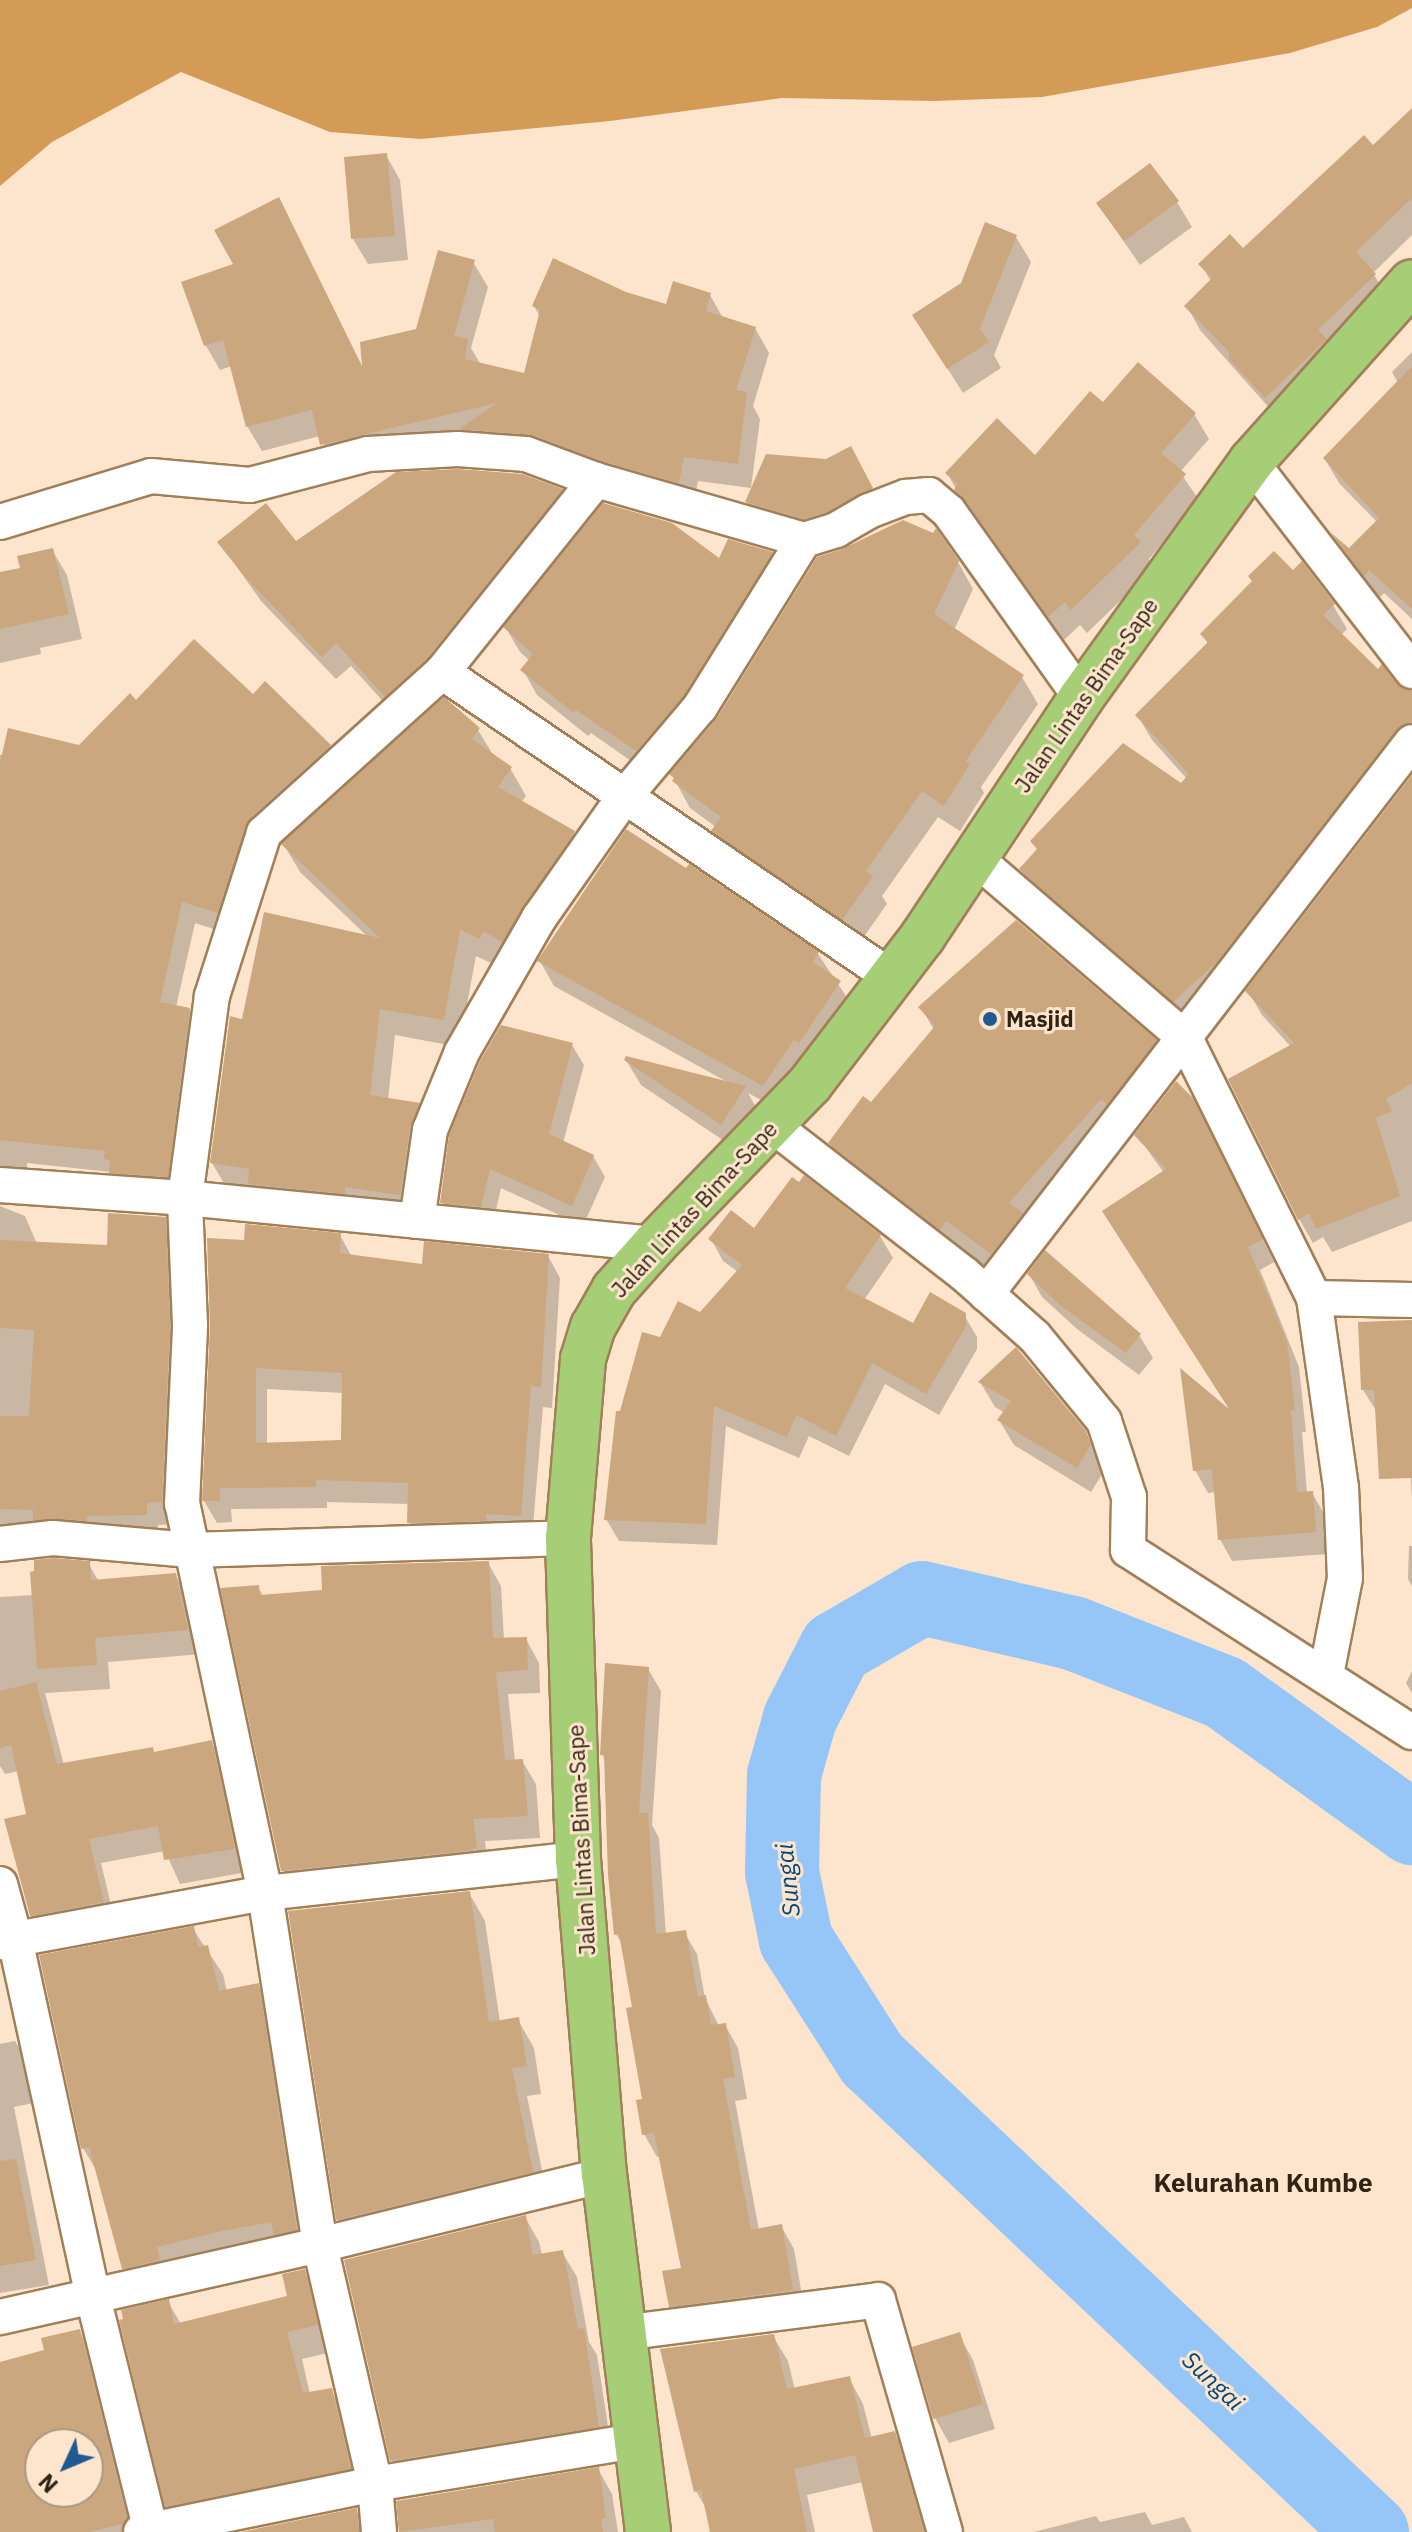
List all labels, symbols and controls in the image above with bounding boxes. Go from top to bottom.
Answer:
street label: Jalan Lintas Bima-Sape [1009,593,1163,797]
place label: Masjid [1006,1006,1074,1032]
marker: Masjid [981,1010,999,1028]
street label: Jalan Lintas Bima-Sape [606,1115,782,1303]
street label: Jalan Lintas Bima-Sape [562,1724,600,1956]
water label: Sungai [770,1842,806,1918]
district label: Kelurahan Kumbe [1153,2167,1373,2199]
water label: Sungai [1176,2345,1250,2417]
north arrow [24,2428,104,2508]
text: N [32,2468,64,2499]

